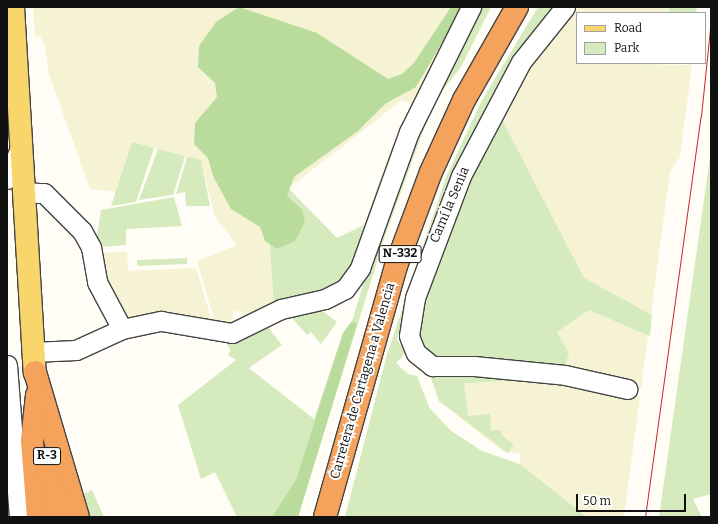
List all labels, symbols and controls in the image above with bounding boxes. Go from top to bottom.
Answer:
legend [576,12,706,64]
text: Road [614,21,642,35]
text: Park [614,41,639,55]
street label: Camí la Senia [427,165,473,245]
road number: N-332 [378,244,422,264]
street label: Carretera de Cartagena a Valencia [327,281,399,481]
road number: R-3 [33,446,61,466]
scale bar [578,486,688,512]
text: 50 m [583,494,611,508]

